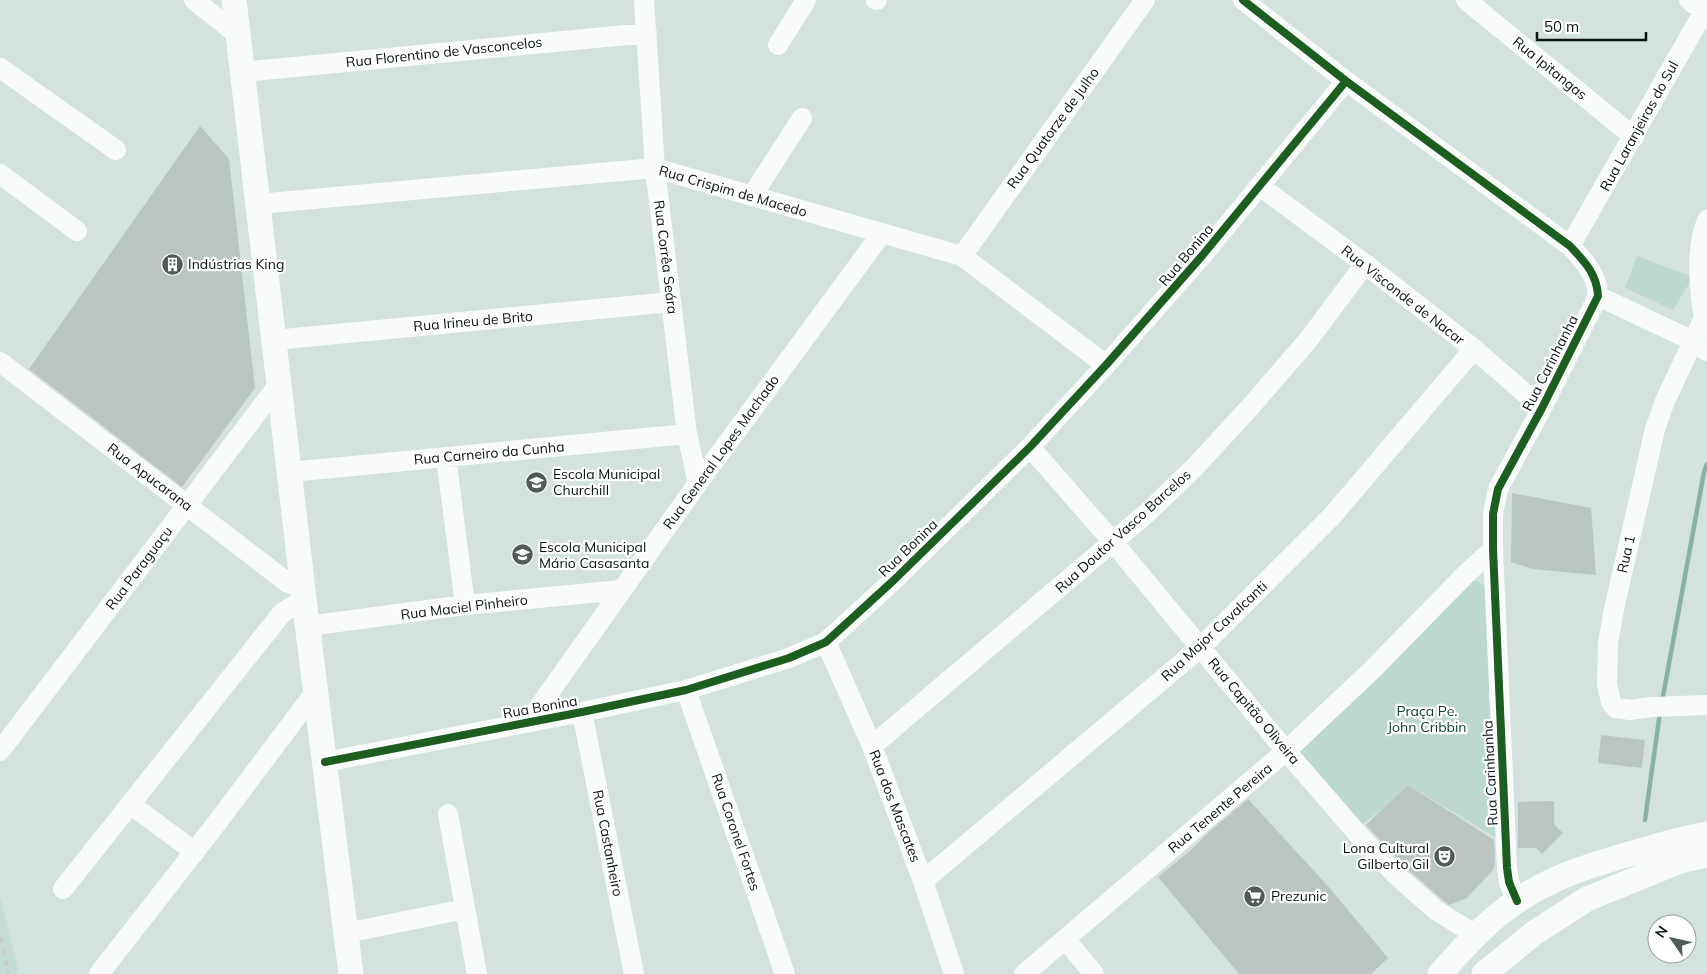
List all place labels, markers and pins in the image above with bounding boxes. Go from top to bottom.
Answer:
building icon: Indústrias King [160,252,184,276]
place label: Indústrias King [188,255,284,273]
place label: Escola Municipal Churchill [553,465,660,499]
school or university icon: Escola Municipal Churchill [525,470,549,494]
place label: Escola Municipal Mário Casasanta [539,538,649,572]
school or university icon: Escola Municipal Mário Casasanta [511,543,535,567]
place label: Lona Cultural Gilberto Gil [1343,839,1429,873]
theatre icon: Lona Cultural Gilberto Gil [1433,844,1457,868]
supermarket icon: Prezunic [1243,884,1267,908]
place label: Prezunic [1271,887,1326,905]

